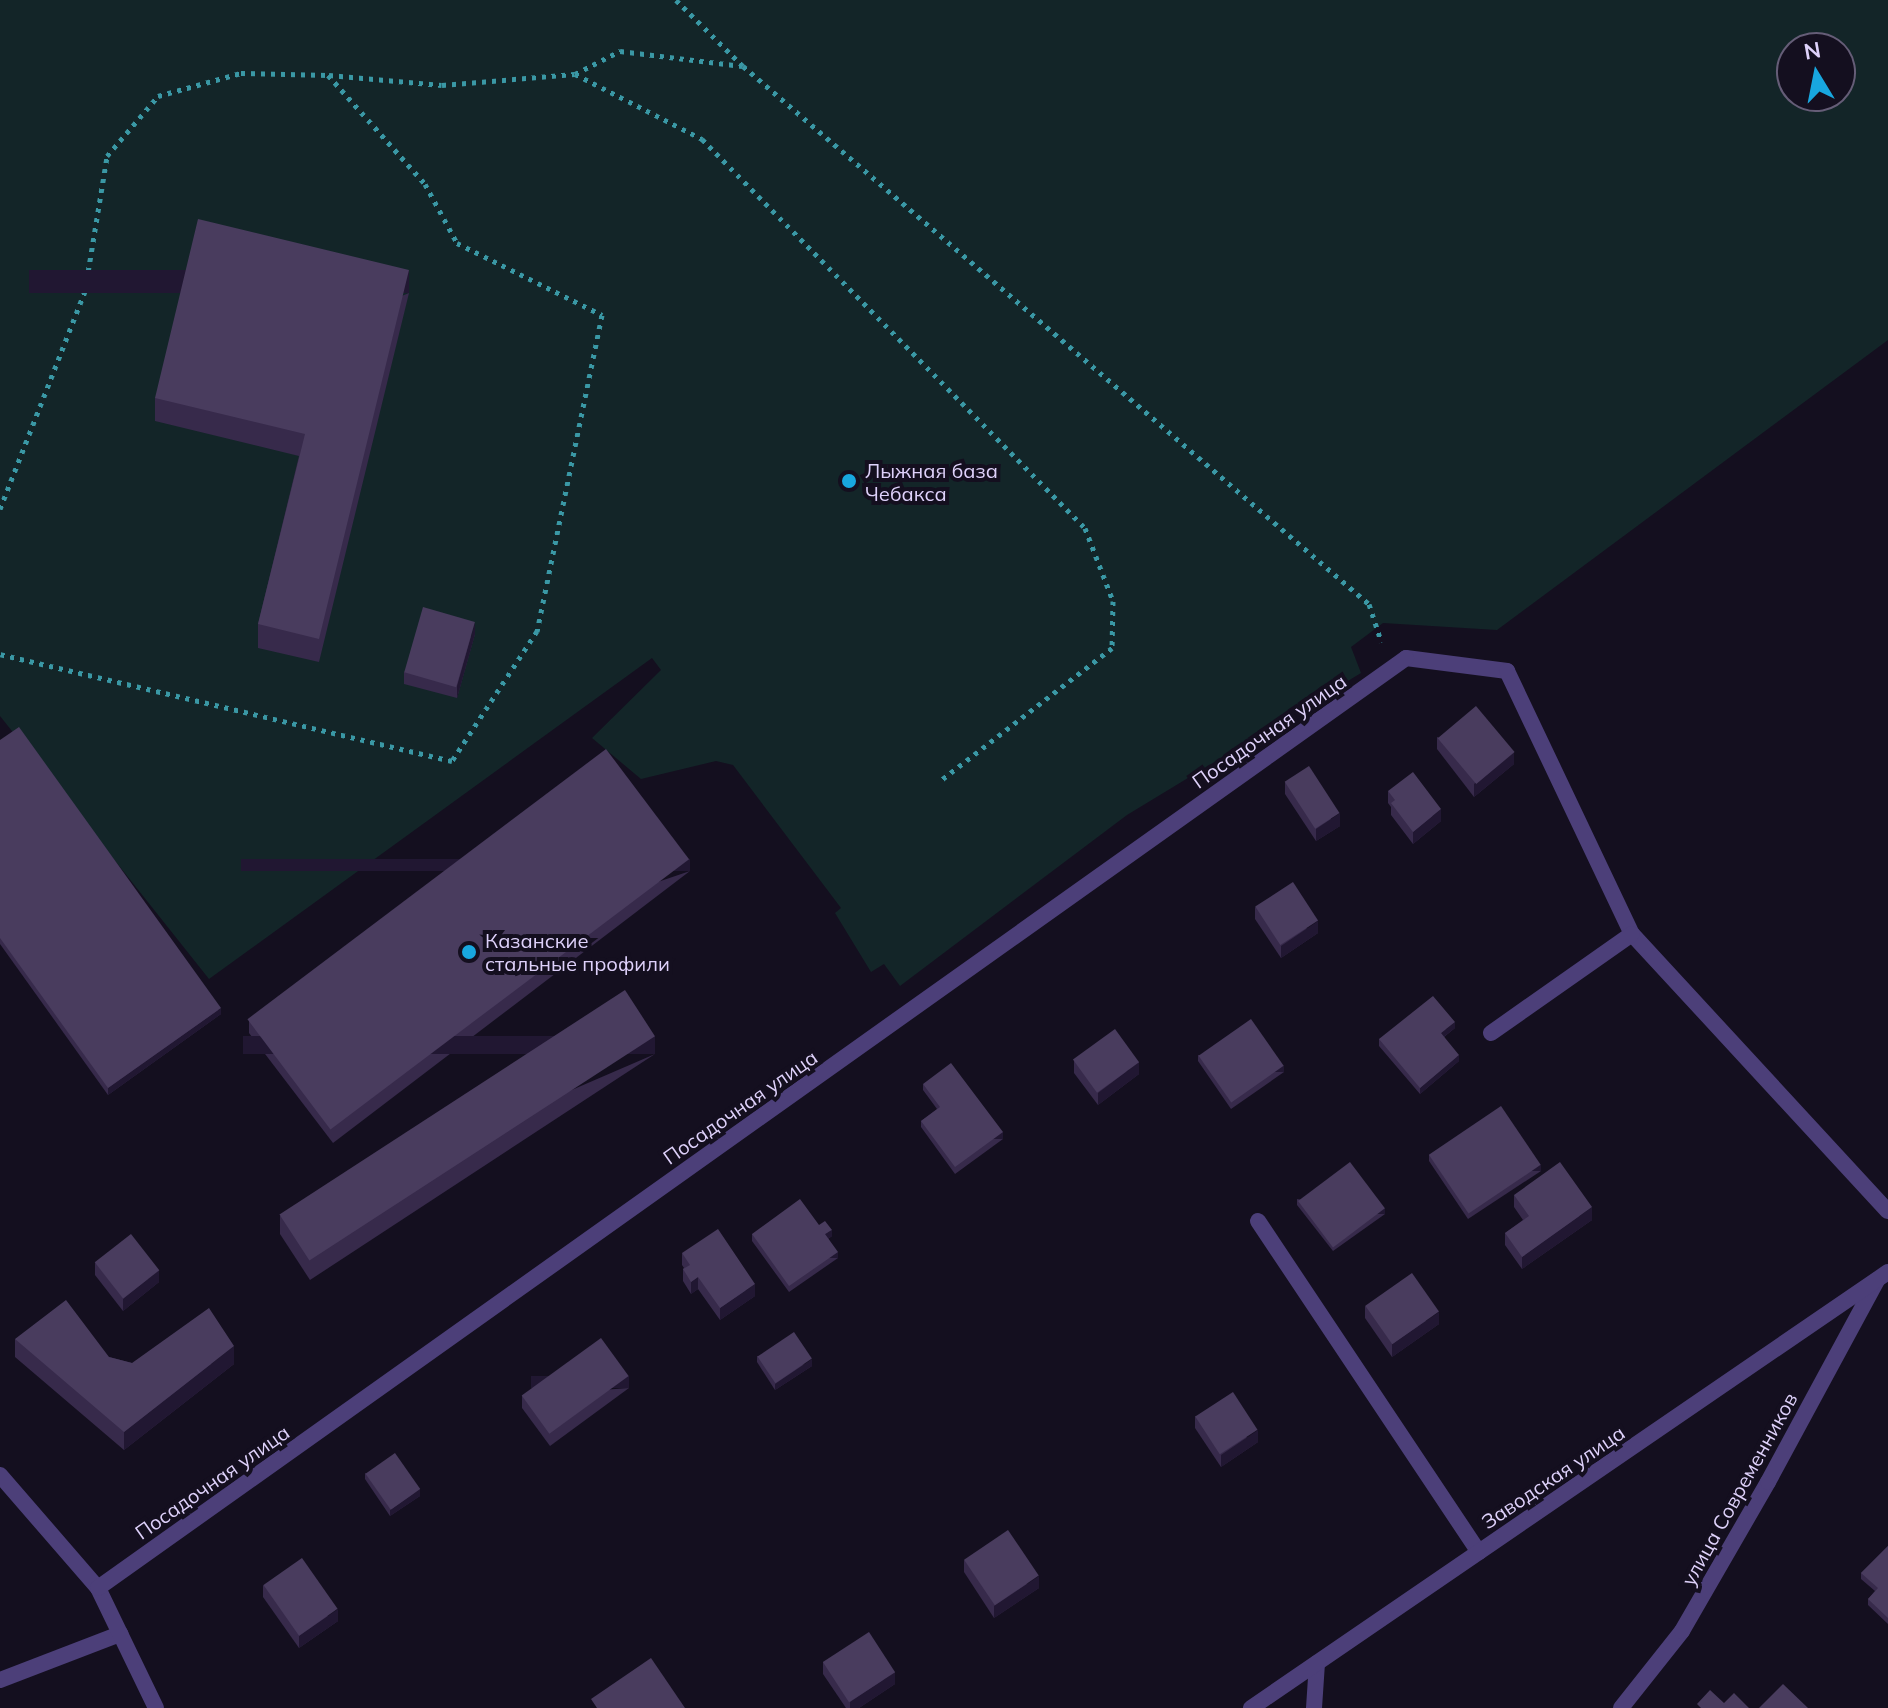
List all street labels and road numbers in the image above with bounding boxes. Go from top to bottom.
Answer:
street label: Посадочная улица [1187,669,1351,793]
street label: Посадочная улица [658,1045,822,1169]
street label: улица Современников [1676,1388,1802,1590]
street label: Посадочная улица [130,1420,294,1544]
street label: Заводская улица [1477,1420,1629,1534]

